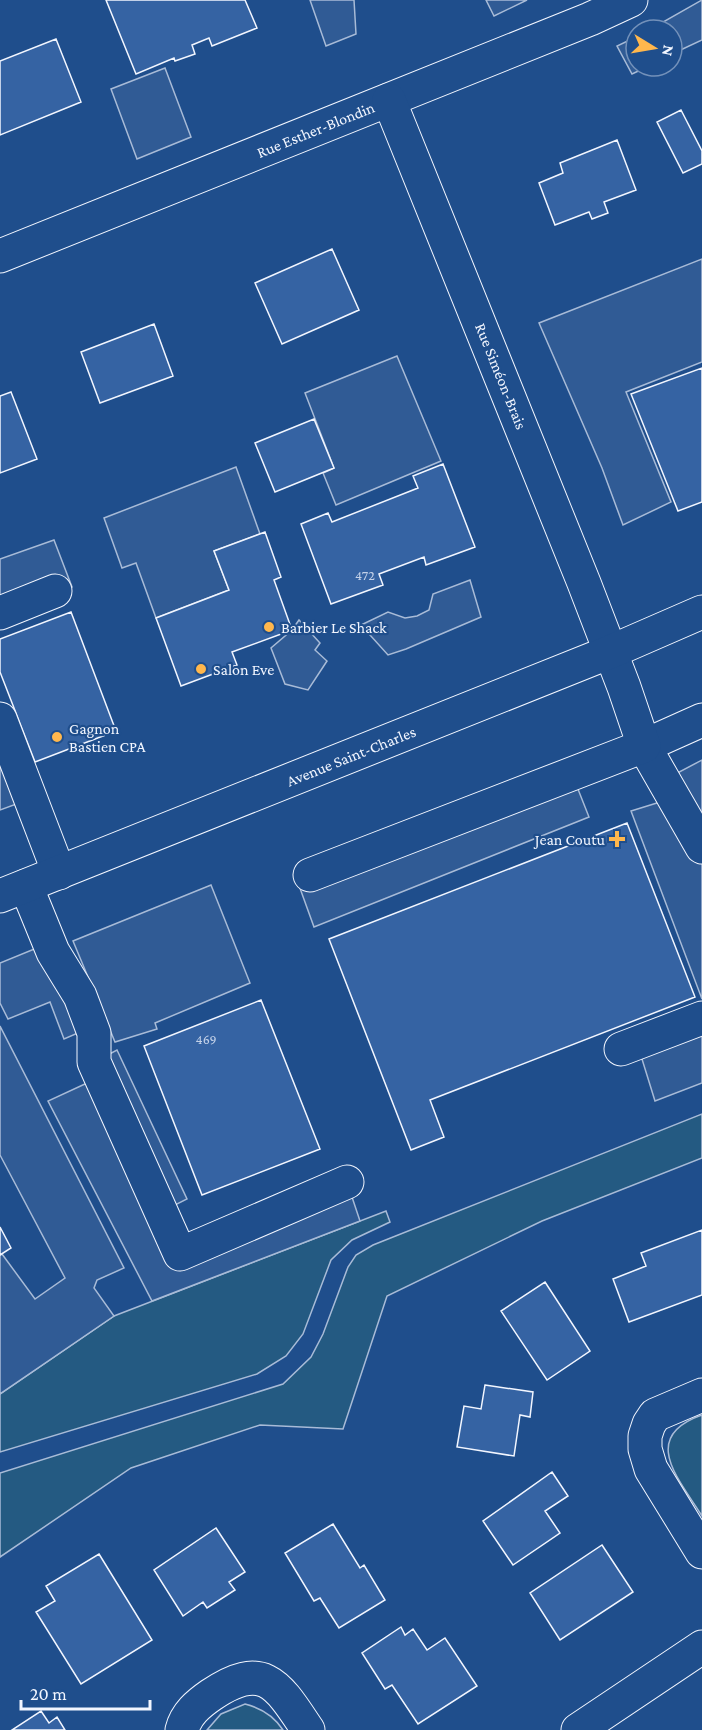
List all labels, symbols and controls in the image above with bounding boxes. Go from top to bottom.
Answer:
north arrow [624,18,684,78]
text: N [659,44,678,58]
street label: Rue Esther-Blondin [254,98,377,161]
street label: Rue Siméon-Brais [472,320,530,432]
house number: 472 [355,567,375,583]
place label: Barbier Le Shack [281,619,387,636]
marker: Barbier Le Shack [262,620,276,634]
place label: Salon Eve [213,661,274,678]
marker: Salon Eve [194,662,208,676]
place label: Gagnon Bastien CPA [69,720,146,755]
street label: Avenue Saint-Charles [284,722,418,789]
marker: Gagnon Bastien CPA [50,730,64,744]
place label: Jean Coutu [533,831,606,849]
marker: Jean Coutu [610,832,624,846]
house number: 469 [195,1031,217,1047]
scale bar [21,1673,150,1711]
text: 20 m [30,1684,67,1704]

